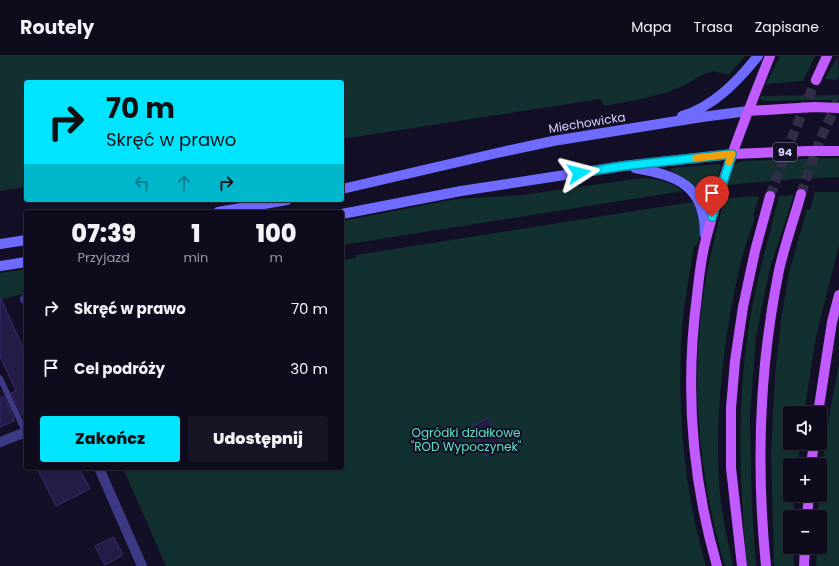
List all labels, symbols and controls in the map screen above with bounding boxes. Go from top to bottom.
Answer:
text: Routely [20,14,94,41]
text: Mapa [631,17,672,37]
text: Trasa [694,17,733,37]
text: Zapisane [755,17,819,37]
text: 70 m [106,89,175,128]
icon: right [40,96,92,148]
street label: Miechowicka [547,108,627,137]
text: Skręć w prawo [106,127,236,152]
road number: 94 [773,143,797,161]
position arrow [558,152,600,194]
icon: left [131,172,153,194]
icon: ahead [173,172,195,194]
icon: right [215,172,237,194]
pin [695,176,729,217]
icon: arrive [701,182,723,204]
text: 07:39 [71,217,136,250]
text: 1 [191,217,201,250]
text: 100 [256,217,297,250]
text: Przyjazd [78,248,130,267]
text: min [183,248,208,267]
text: m [269,248,283,267]
icon: right [40,297,62,319]
text: Skręć w prawo [74,298,186,319]
text: 70 m [291,298,328,319]
icon: arrive [40,357,62,379]
text: Cel podróży [74,358,165,379]
text: 30 m [290,358,328,379]
map controls [783,406,827,554]
button: sound [783,406,827,450]
button: Zakończ [40,416,180,462]
button: Udostępnij [188,416,328,462]
park label: Ogródki działkowe "ROD Wypoczynek" [411,424,522,455]
button: + [783,458,827,502]
button: − [783,510,827,554]

